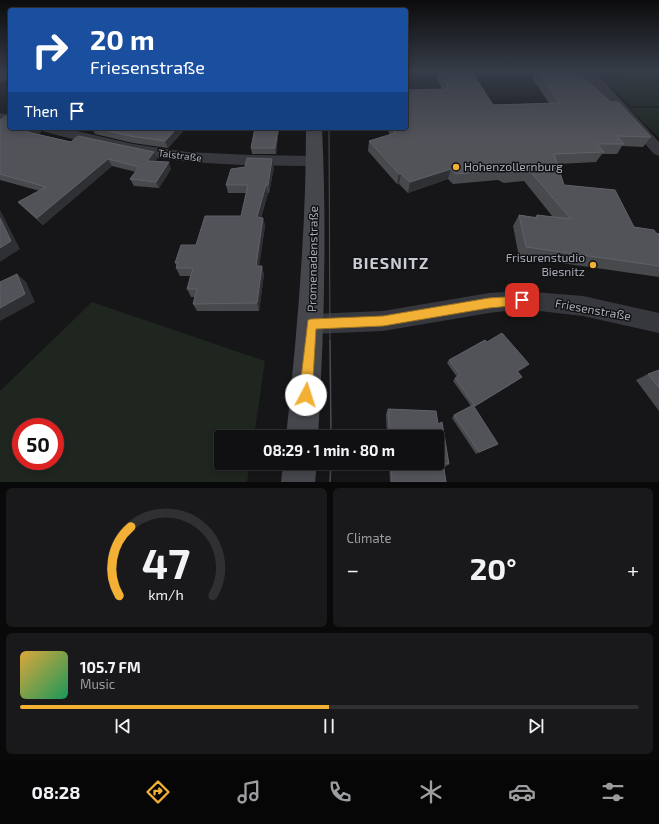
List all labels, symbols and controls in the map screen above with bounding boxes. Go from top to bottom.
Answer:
text: 20 m [90,22,155,56]
icon: right [24,24,76,76]
text: Friesenstraße [90,56,205,78]
icon: arrive [66,100,88,122]
text: Then [24,102,58,120]
street label: Talstraße [158,146,202,164]
place label: Hohenzollernburg [464,159,563,173]
marker: Hohenzollernburg [451,162,461,172]
street label: Promenadenstraße [304,206,320,312]
place label: Frisurenstudio Biesnitz [506,250,585,278]
district label: BIESNITZ [353,253,429,272]
marker: Frisurenstudio Biesnitz [588,260,598,270]
pin [505,283,539,317]
icon: arrive [511,289,533,311]
street label: Friesenstraße [554,295,632,323]
position arrow [285,374,327,416]
speed limit sign: 50 [12,418,64,470]
text: 08:29 · 1 min · 80 m [263,441,395,459]
text: Climate [347,530,391,546]
text: 47 [142,536,191,586]
text: 20° [470,550,516,586]
text: − [347,556,359,582]
text: + [627,556,639,582]
text: km/h [149,585,184,602]
text: 105.7 FM [80,658,141,676]
text: Music [80,676,115,692]
icon: previous [112,715,134,737]
icon: pause [318,715,340,737]
icon: next [525,715,547,737]
icon: directions [144,778,172,806]
icon: music [235,778,263,806]
icon: phone [326,778,354,806]
icon: climate [417,778,445,806]
icon: car [508,778,536,806]
icon: filters [599,778,627,806]
text: 08:28 [32,781,80,803]

